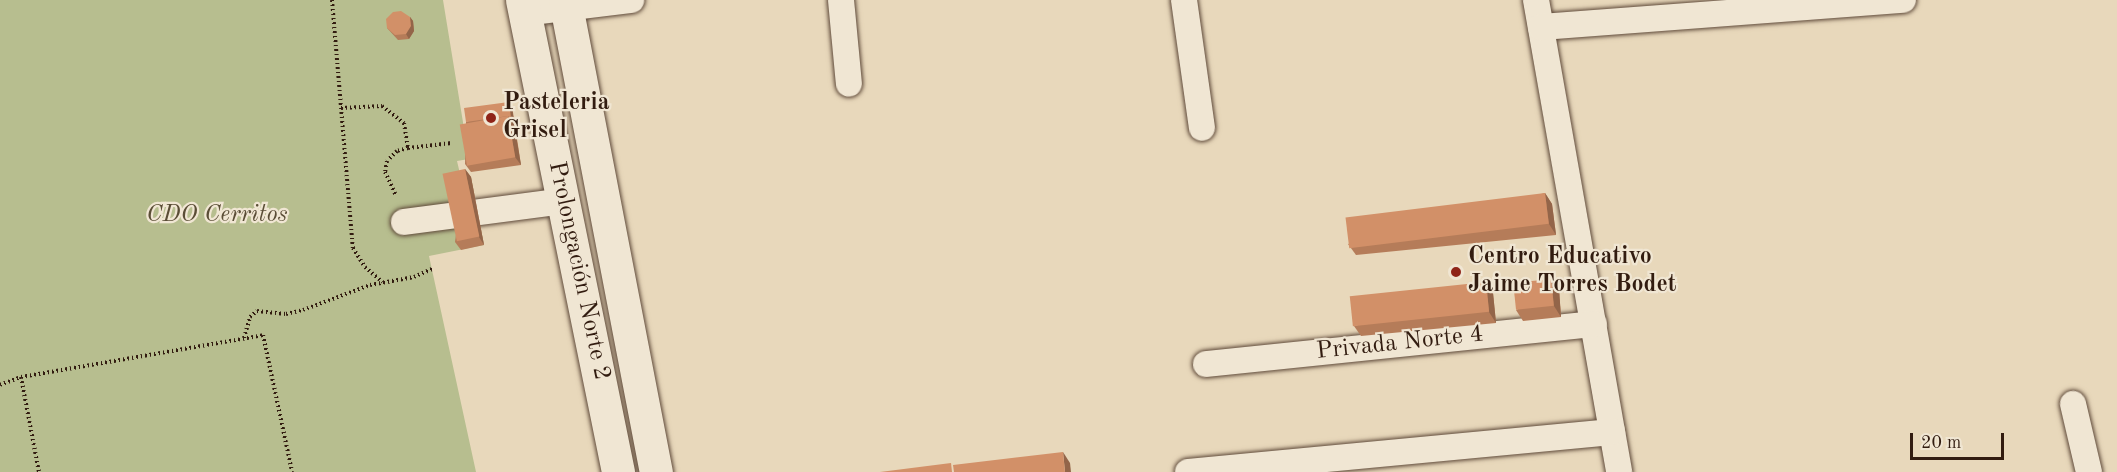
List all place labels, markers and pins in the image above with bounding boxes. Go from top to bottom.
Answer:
place label: Pasteleria Grisel [503,90,610,146]
marker: Pasteleria Grisel [484,111,498,125]
place label: Centro Educativo Jaime Torres Bodet [1468,244,1677,300]
marker: Centro Educativo Jaime Torres Bodet [1449,265,1463,279]

